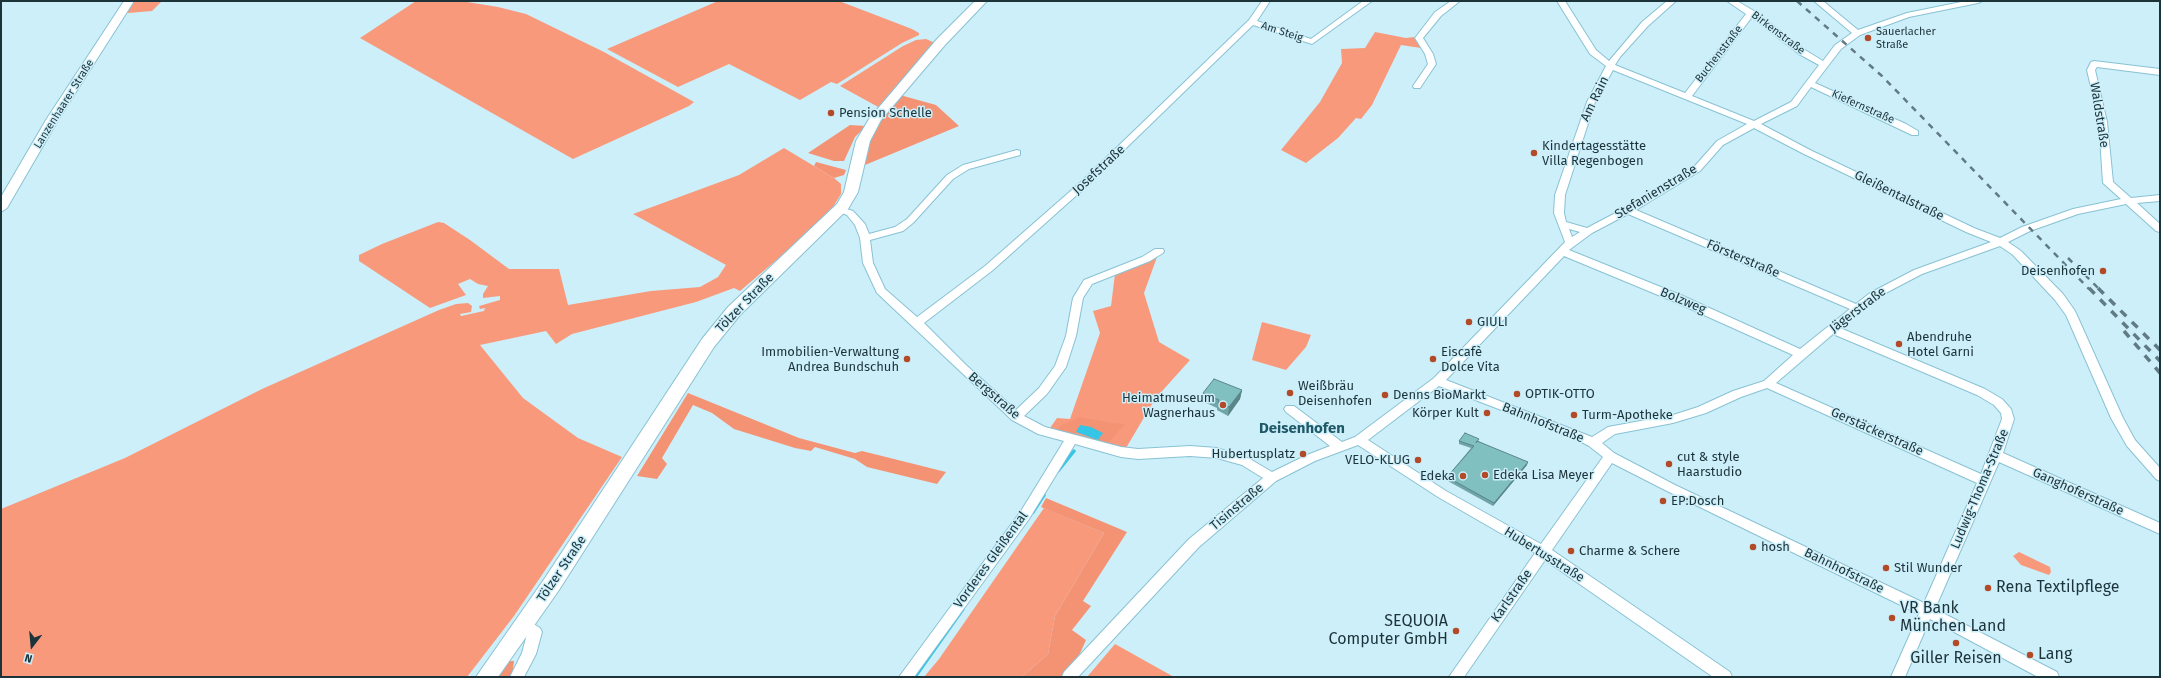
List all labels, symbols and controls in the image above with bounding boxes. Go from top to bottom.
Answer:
street label: Birkenstraße [1749,9,1807,57]
street label: Am Steig [1259,19,1305,45]
street label: Buchenstraße [1693,23,1745,85]
place label: Sauerlacher Straße [1876,25,1936,51]
marker: Sauerlacher Straße [1863,33,1873,43]
street label: Lanzenhaarer Straße [31,57,97,151]
street label: Am Rain [1577,74,1613,124]
street label: Waldstraße [2086,81,2112,149]
street label: Kiefernstraße [1830,87,1896,127]
place label: Pension Schelle [839,105,932,121]
marker: Pension Schelle [826,108,836,118]
place label: Kindertagesstätte Villa Regenbogen [1542,138,1646,169]
street label: Josefstraße [1069,142,1129,198]
marker: Kindertagesstätte Villa Regenbogen [1529,148,1539,158]
street label: Stefanienstraße [1612,161,1700,223]
street label: Gleißentalstraße [1852,168,1946,224]
street label: Försterstraße [1704,237,1782,281]
place label: Deisenhofen [2021,263,2095,279]
marker: Deisenhofen [2098,266,2108,276]
street label: Tölzer Straße [713,270,777,336]
street label: Bolzweg [1658,284,1708,318]
street label: Jägerstraße [1827,284,1889,336]
place label: GIULI [1477,314,1508,330]
marker: GIULI [1464,317,1474,327]
place label: Abendruhe Hotel Garni [1907,329,1974,360]
marker: Abendruhe Hotel Garni [1894,339,1904,349]
place label: Immobilien-Verwaltung Andrea Bundschuh [761,344,899,375]
place label: Eiscafè Dolce Vita [1441,344,1500,375]
marker: Immobilien-Verwaltung Andrea Bundschuh [902,354,912,364]
marker: Eiscafè Dolce Vita [1428,354,1438,364]
street label: Bergstraße [965,369,1023,423]
place label: Weißbräu Deisenhofen [1298,378,1372,409]
place label: OPTIK-OTTO [1525,386,1595,402]
place label: Denns BioMarkt [1393,387,1486,403]
marker: Weißbräu Deisenhofen [1285,388,1295,398]
marker: OPTIK-OTTO [1512,389,1522,399]
place label: Heimatmuseum Wagnerhaus [1122,390,1215,421]
marker: Denns BioMarkt [1380,390,1390,400]
street label: Bahnhofstraße [1500,399,1586,447]
marker: Heimatmuseum Wagnerhaus [1218,400,1228,410]
place label: Körper Kult [1412,405,1479,421]
street label: Gerstäckerstraße [1828,405,1926,459]
place label: Turm-Apotheke [1582,407,1673,423]
marker: Körper Kult [1482,408,1492,418]
marker: Turm-Apotheke [1569,410,1579,420]
district label: Deisenhofen [1259,420,1345,438]
street label: Ludwig-Thoma-Straße [1948,427,2012,551]
place label: Hubertusplatz [1212,446,1295,462]
marker: Hubertusplatz [1298,449,1308,459]
place label: cut & style Haarstudio [1677,449,1742,480]
place label: VELO-KLUG [1345,452,1410,468]
marker: VELO-KLUG [1413,455,1423,465]
marker: cut & style Haarstudio [1664,459,1674,469]
street label: Ganghoferstraße [2030,465,2126,519]
place label: Edeka Lisa Meyer [1493,467,1594,483]
place label: Edeka [1420,468,1455,484]
marker: Edeka Lisa Meyer [1480,470,1490,480]
marker: Edeka [1458,471,1468,481]
street label: Tisinstraße [1207,480,1267,534]
place label: EP:Dosch [1671,493,1724,509]
marker: EP:Dosch [1658,496,1668,506]
street label: Vorderes Gleißental [951,509,1031,611]
street label: Hubertusstraße [1501,524,1587,586]
street label: Tölzer Straße [534,533,590,605]
place label: hosh [1761,539,1790,555]
marker: hosh [1748,542,1758,552]
place label: Charme & Schere [1579,543,1680,559]
street label: Bahnhofstraße [1802,545,1886,597]
marker: Charme & Schere [1566,546,1576,556]
place label: Stil Wunder [1894,560,1962,576]
marker: Stil Wunder [1881,563,1891,573]
street label: Karlstraße [1488,567,1536,625]
place label: Rena Textilpflege [1996,578,2120,598]
marker: Rena Textilpflege [1983,583,1993,593]
place label: VR Bank München Land [1900,599,2006,637]
place label: SEQUOIA Computer GmbH [1329,612,1448,650]
marker: VR Bank München Land [1887,613,1897,623]
north arrow [12,626,52,666]
marker: SEQUOIA Computer GmbH [1451,626,1461,636]
marker: Giller Reisen [1951,638,1961,648]
place label: Lang [2038,645,2072,665]
place label: Giller Reisen [1910,649,2002,669]
marker: Lang [2025,650,2035,660]
text: N [23,651,34,665]

